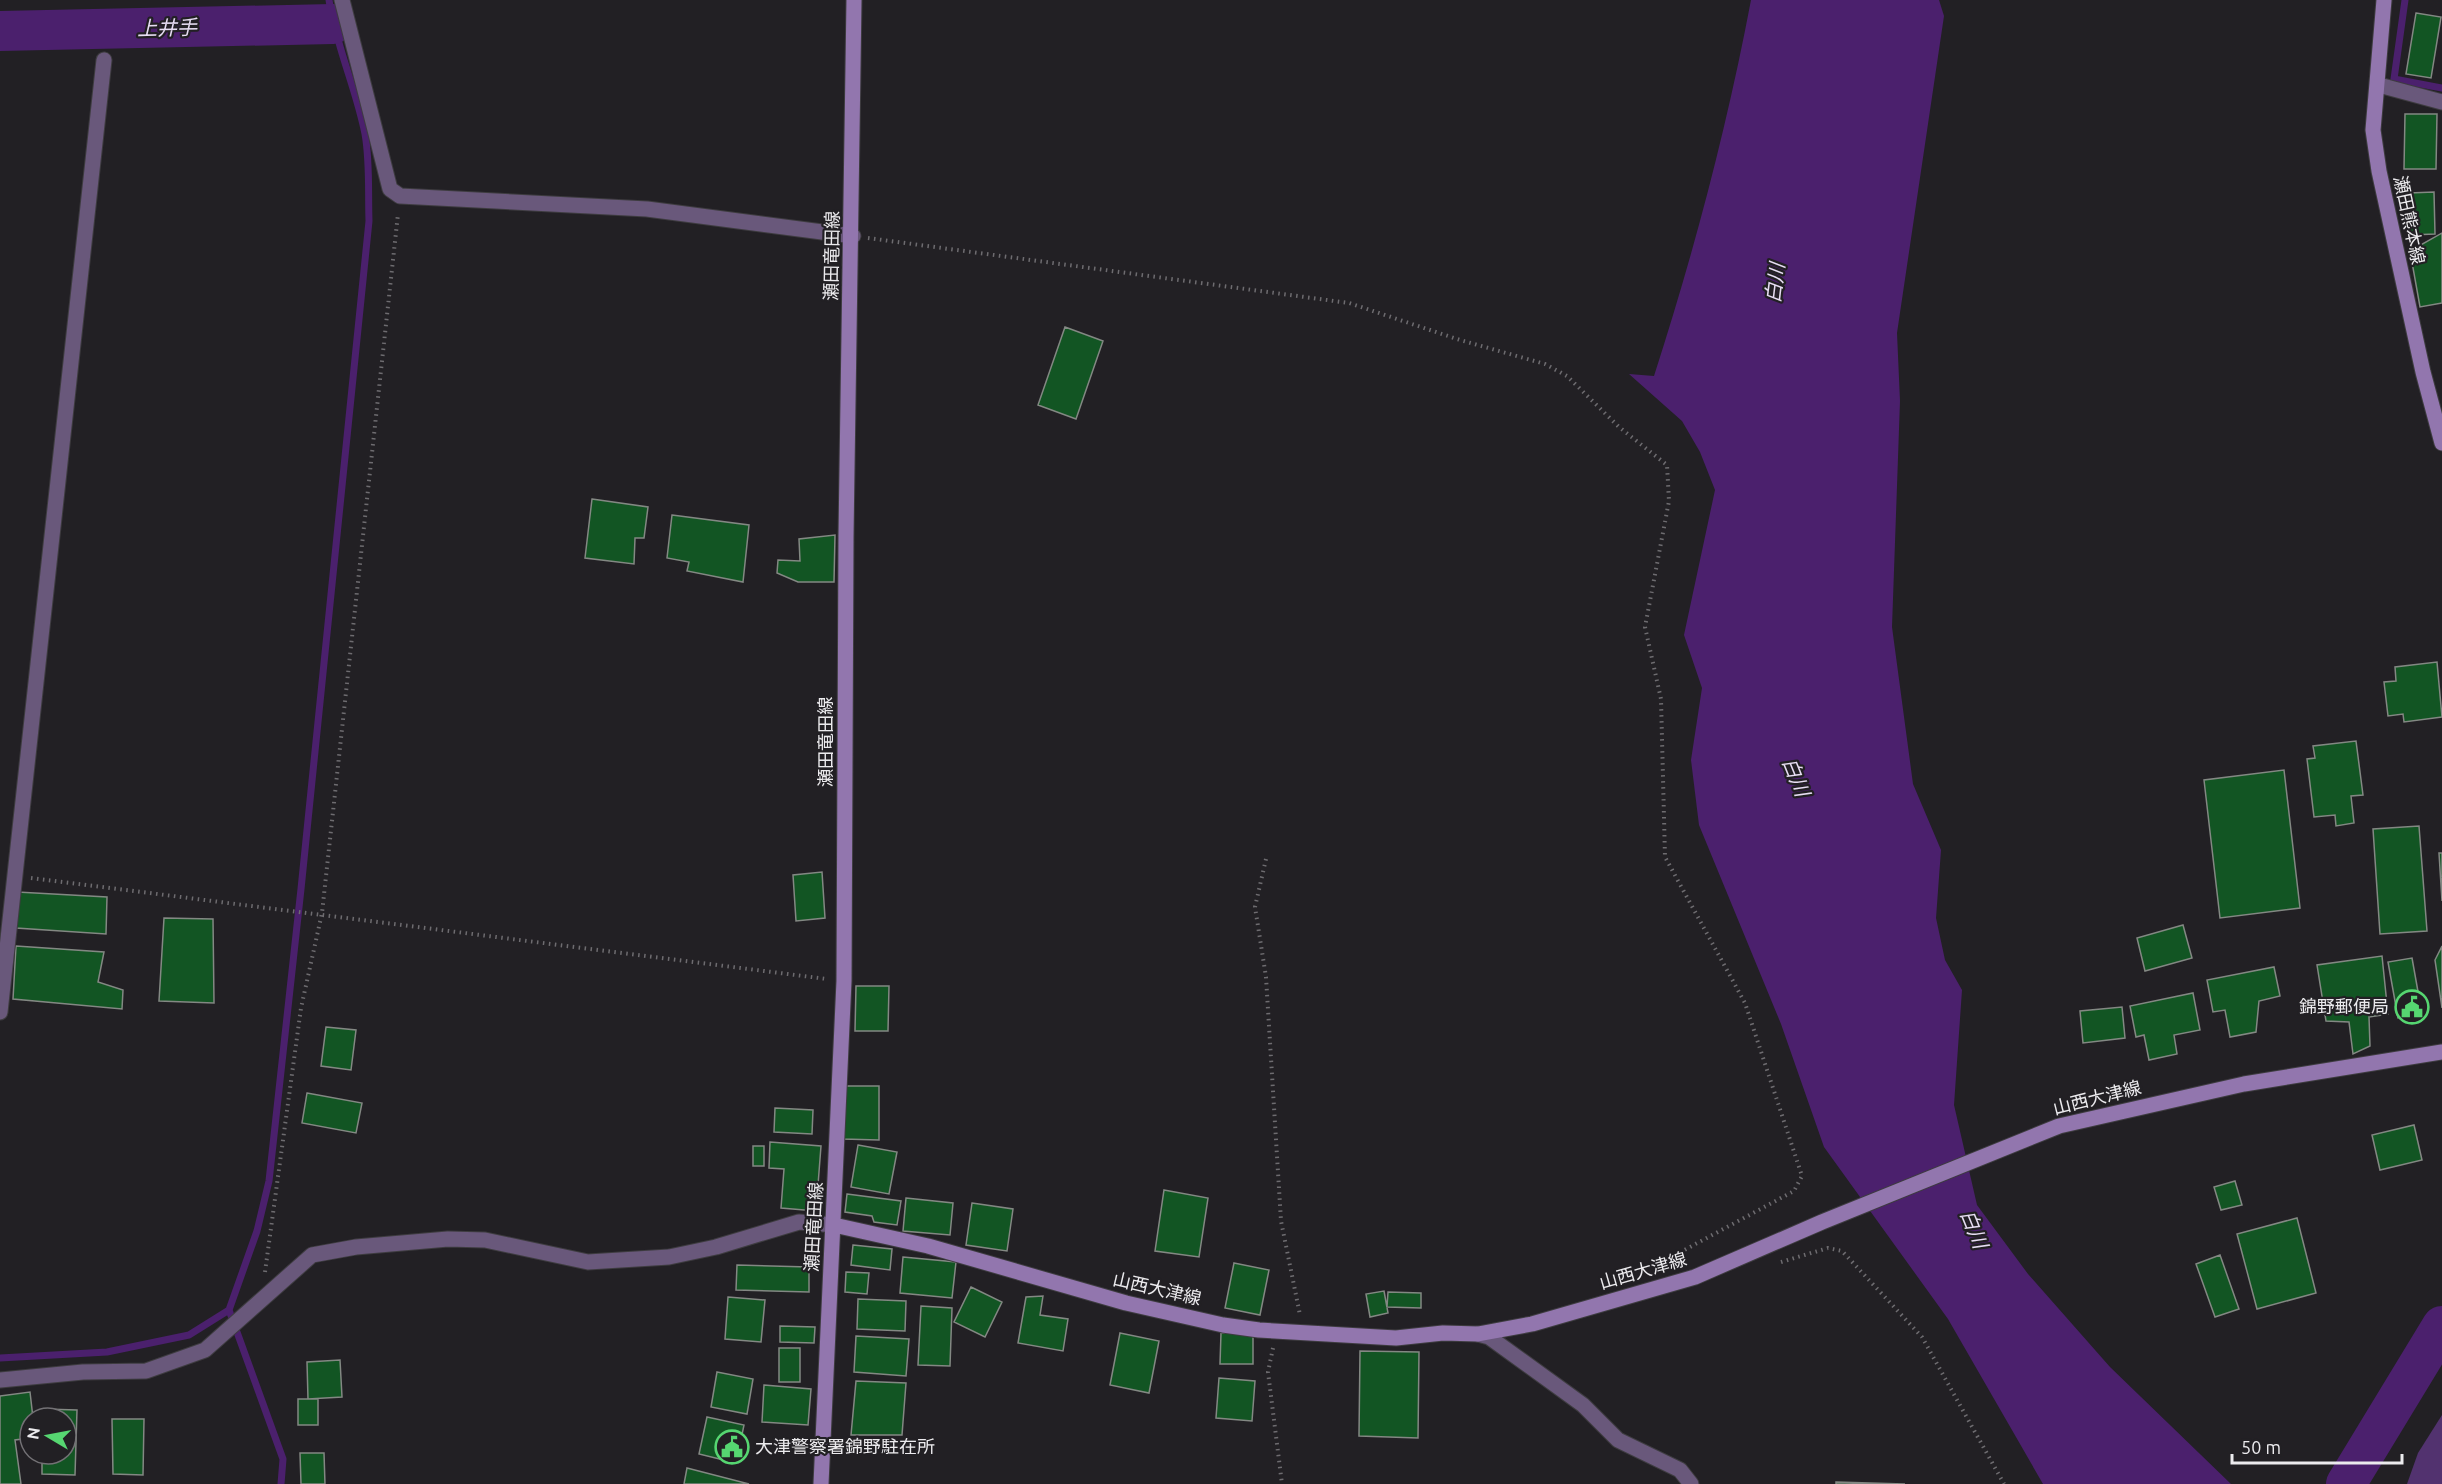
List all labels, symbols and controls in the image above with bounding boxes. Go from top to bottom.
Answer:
water label: 上井手 [137,15,198,40]
street label: 瀬田熊本線 [2391,174,2429,266]
street label: 瀬田竜田線 [820,211,842,301]
water label: 白川 [1761,260,1789,304]
street label: 瀬田竜田線 [815,697,835,787]
water label: 白川 [1778,754,1815,802]
public building icon: 錦野郵便局 [2394,989,2430,1025]
place label: 錦野郵便局 [2299,996,2389,1016]
street label: 山西大津線 [2051,1076,2143,1118]
street label: 瀬田竜田線 [801,1181,825,1272]
water label: 白川 [1956,1206,1993,1254]
street label: 山西大津線 [1597,1248,1689,1292]
street label: 山西大津線 [1111,1268,1203,1308]
north arrow [18,1406,78,1466]
text: N [23,1426,43,1441]
scale bar [2232,1427,2402,1465]
public building icon: 大津警察署錦野駐在所 [714,1429,750,1465]
place label: 大津警察署錦野駐在所 [755,1436,935,1456]
text: 50 m [2241,1437,2281,1457]

